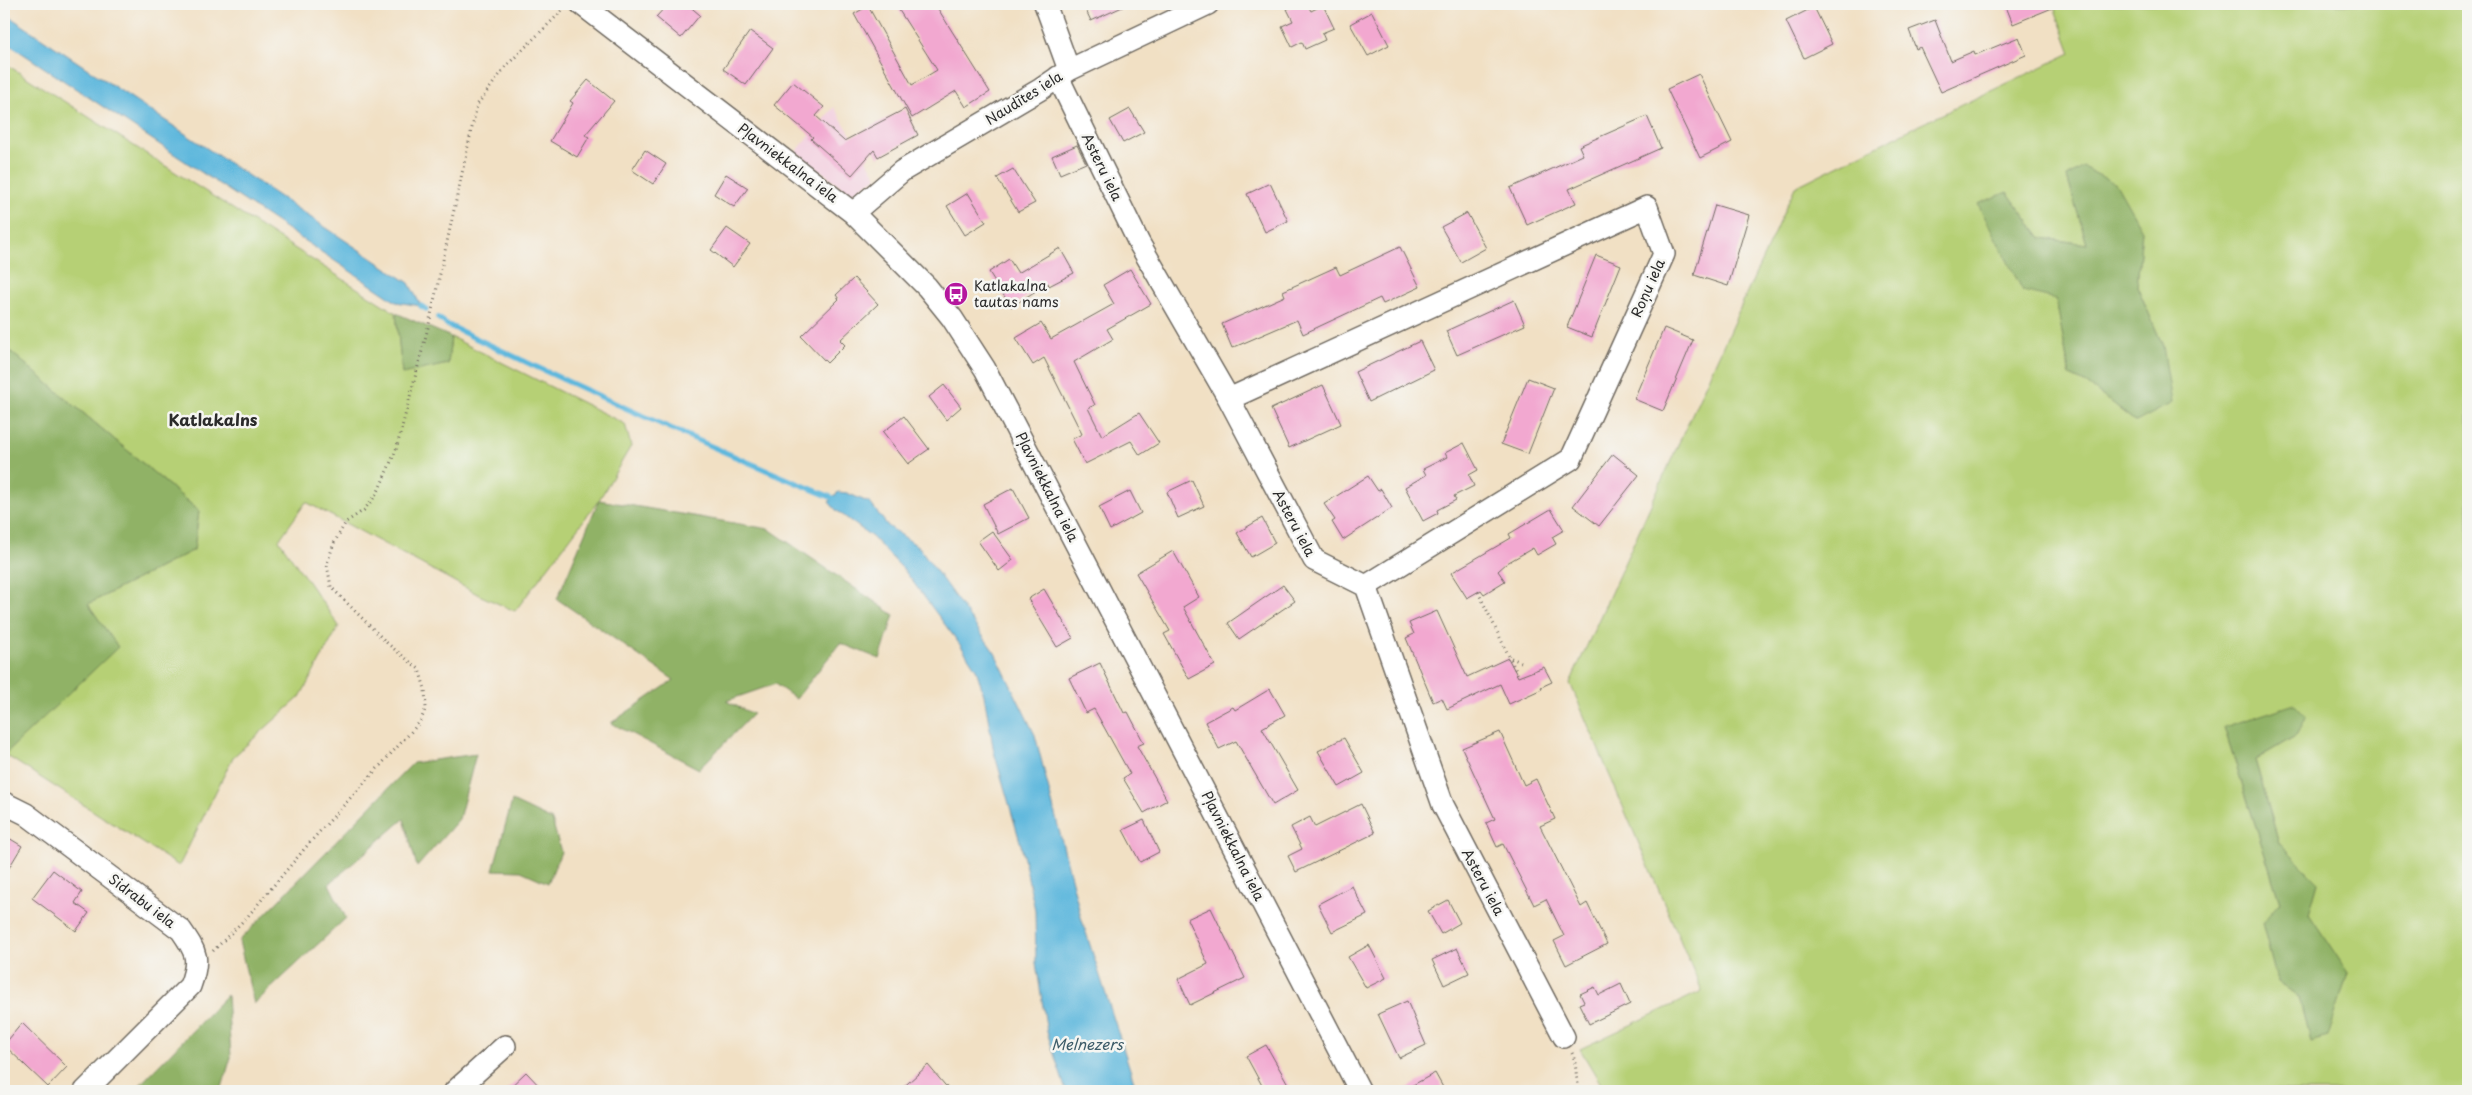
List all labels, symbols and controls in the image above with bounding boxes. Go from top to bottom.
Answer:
street label: Naudītes iela [981,65,1067,130]
street label: Pļavniekkalna iela [734,118,843,208]
street label: Asteru iela [1077,129,1128,205]
street label: Roņu iela [1625,255,1670,320]
place label: Katlakalna tautas nams [974,275,1059,312]
bus stop icon: Katlakalna tautas nams [943,281,969,307]
district label: Katlakalns [168,407,258,431]
street label: Pļavniekkalna iela [1011,428,1084,546]
street label: Asteru iela [1268,485,1321,560]
street label: Pļavniekkalna iela [1197,787,1270,905]
street label: Asteru iela [1457,844,1510,919]
street label: Sidrabu iela [104,868,180,933]
water label: Melnezers [1051,1032,1124,1055]

